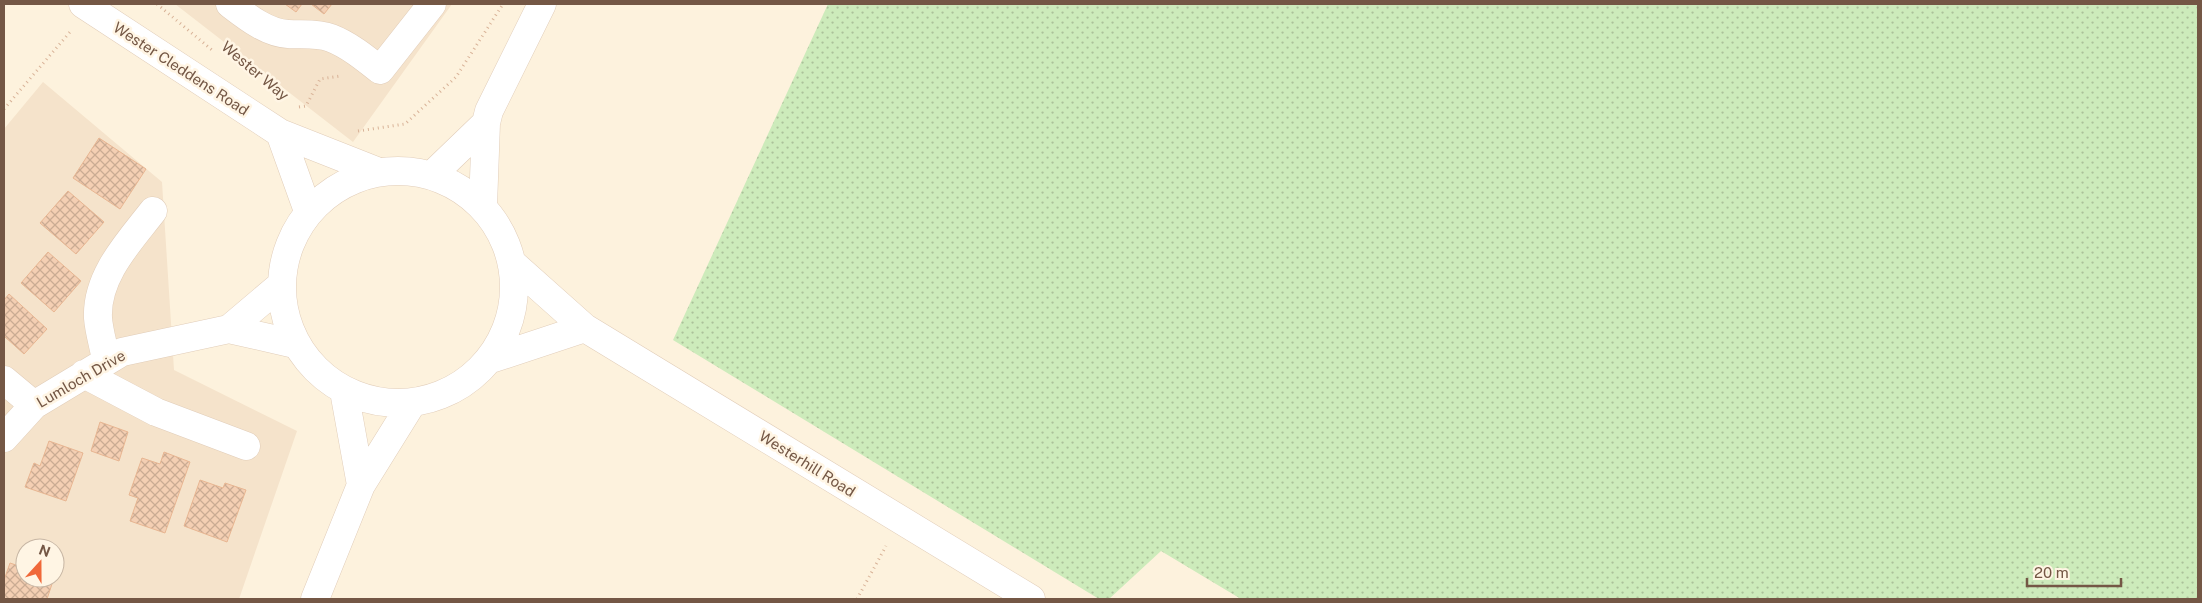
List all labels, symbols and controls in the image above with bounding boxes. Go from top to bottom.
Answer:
street label: Wester Cleddens Road [110,18,252,119]
street label: Wester Way [218,38,292,104]
street label: Lumloch Drive [33,346,128,411]
street label: Westerhill Road [756,427,858,500]
north arrow [15,538,65,588]
text: N [37,541,53,560]
scale bar [2027,556,2121,588]
text: 20 m [2034,564,2069,581]

